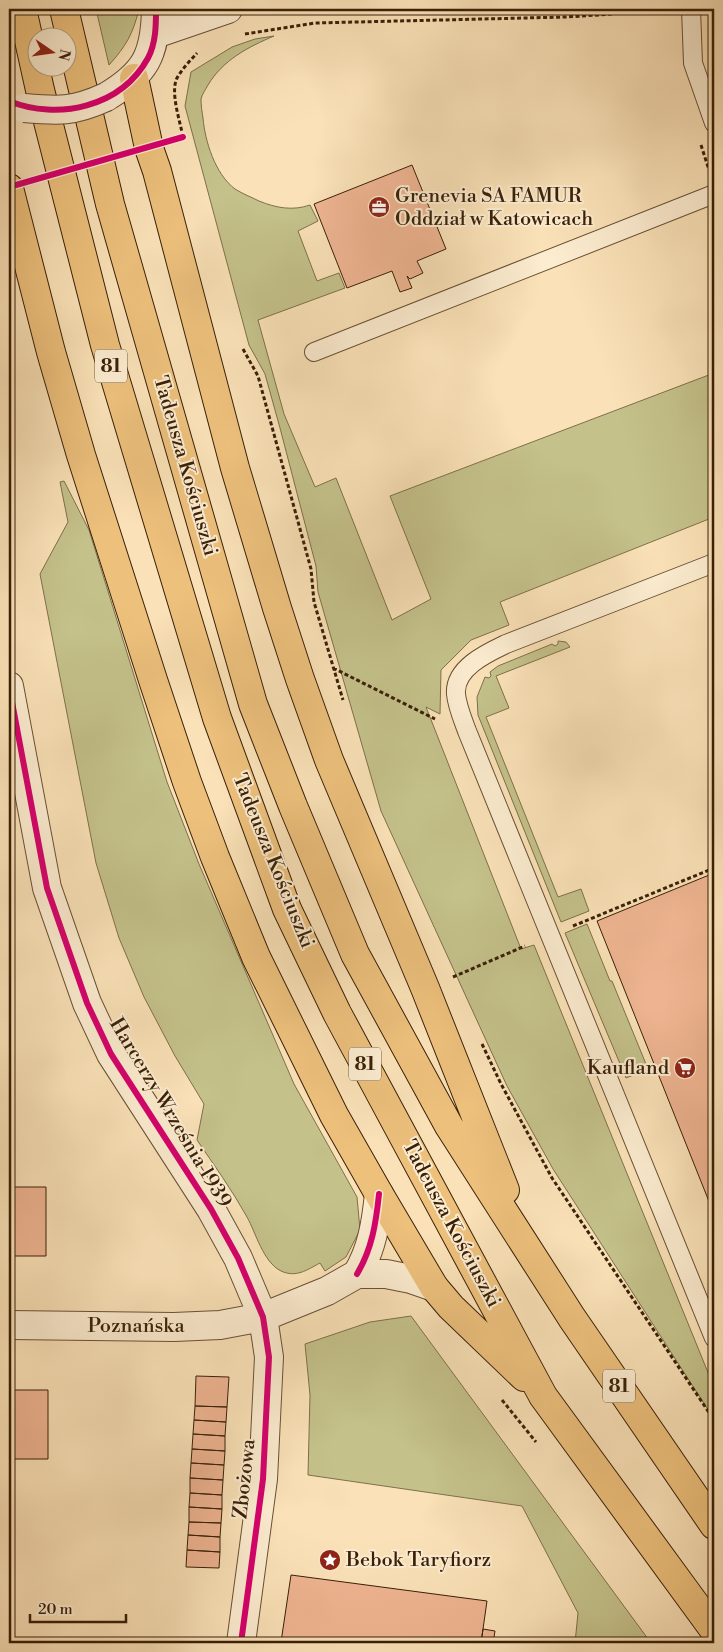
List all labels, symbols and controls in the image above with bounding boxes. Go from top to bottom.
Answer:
north arrow [28,28,78,78]
text: N [54,47,74,62]
place label: Grenevia SA FAMUR Oddział w Katowicach [395,184,593,232]
office icon: Grenevia SA FAMUR Oddział w Katowicach [367,195,391,219]
road number: 81 [95,350,127,382]
street label: Tadeusza Kościuszki [147,373,223,559]
street label: Tadeusza Kościuszki [226,770,320,952]
street label: Harcerzy Września 1939 [103,1013,237,1213]
road number: 81 [349,1048,381,1080]
place label: Kaufland [587,1056,670,1081]
supermarket icon: Kaufland [673,1056,697,1080]
street label: Tadeusza Kościuszki [396,1136,506,1313]
street label: Poznańska [87,1314,185,1339]
road number: 81 [603,1370,635,1402]
street label: Zbożowa [228,1437,262,1520]
place icon: Bebok Taryfiorz [318,1548,342,1572]
place label: Bebok Taryfiorz [345,1548,491,1573]
scale bar [30,1592,126,1624]
text: 20 m [38,1600,73,1619]

